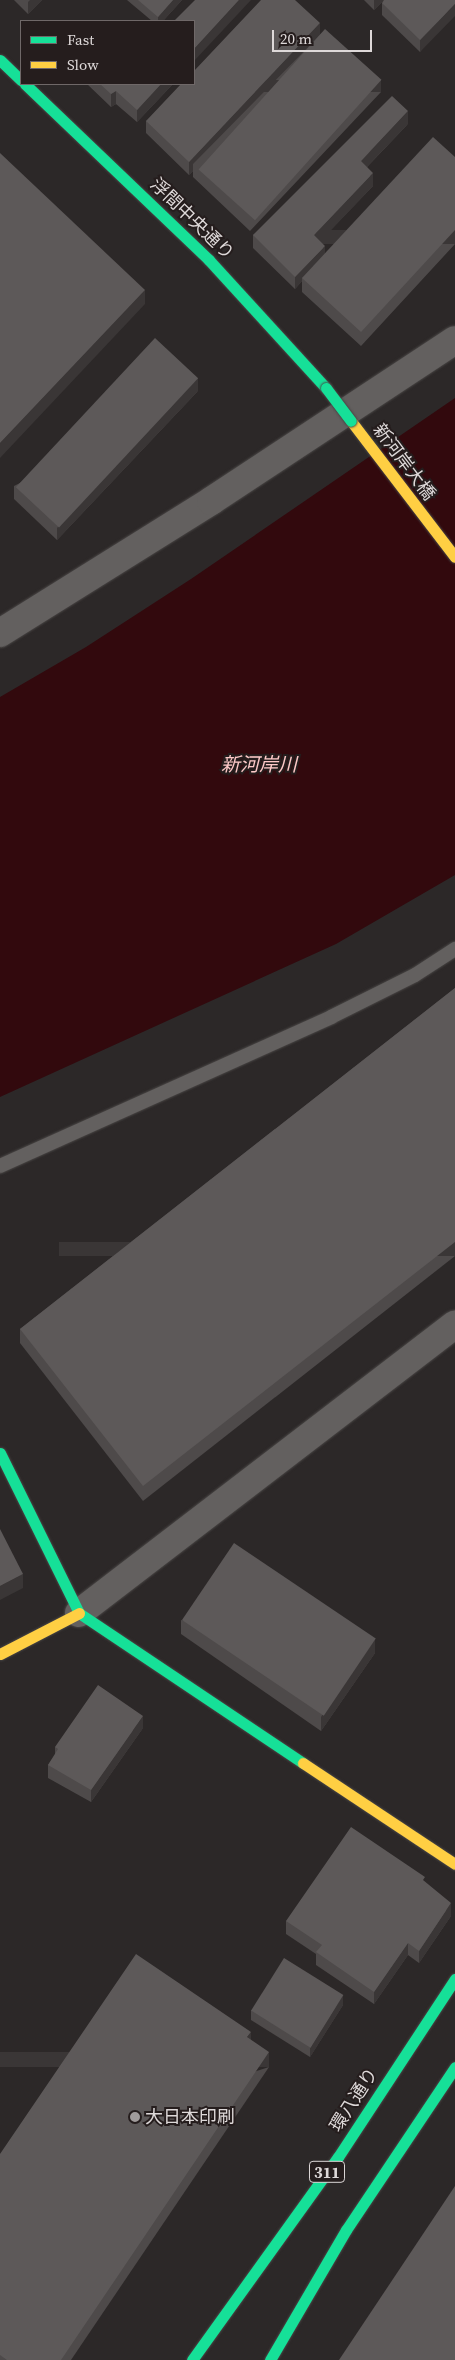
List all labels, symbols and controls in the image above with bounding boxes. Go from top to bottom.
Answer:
legend [20,20,195,85]
scale bar [275,20,375,52]
text: 20 m [280,28,312,49]
text: Fast [67,29,94,50]
text: Slow [67,54,99,75]
street label: 浮間中央通り [146,174,238,264]
street label: 新河岸大橋 [368,420,440,504]
water label: 新河岸川 [221,754,297,776]
street label: 環八通り [325,2064,383,2136]
place label: 大日本印刷 [145,2106,235,2128]
marker: 大日本印刷 [129,2111,141,2123]
road number: 311 [308,2158,346,2186]

